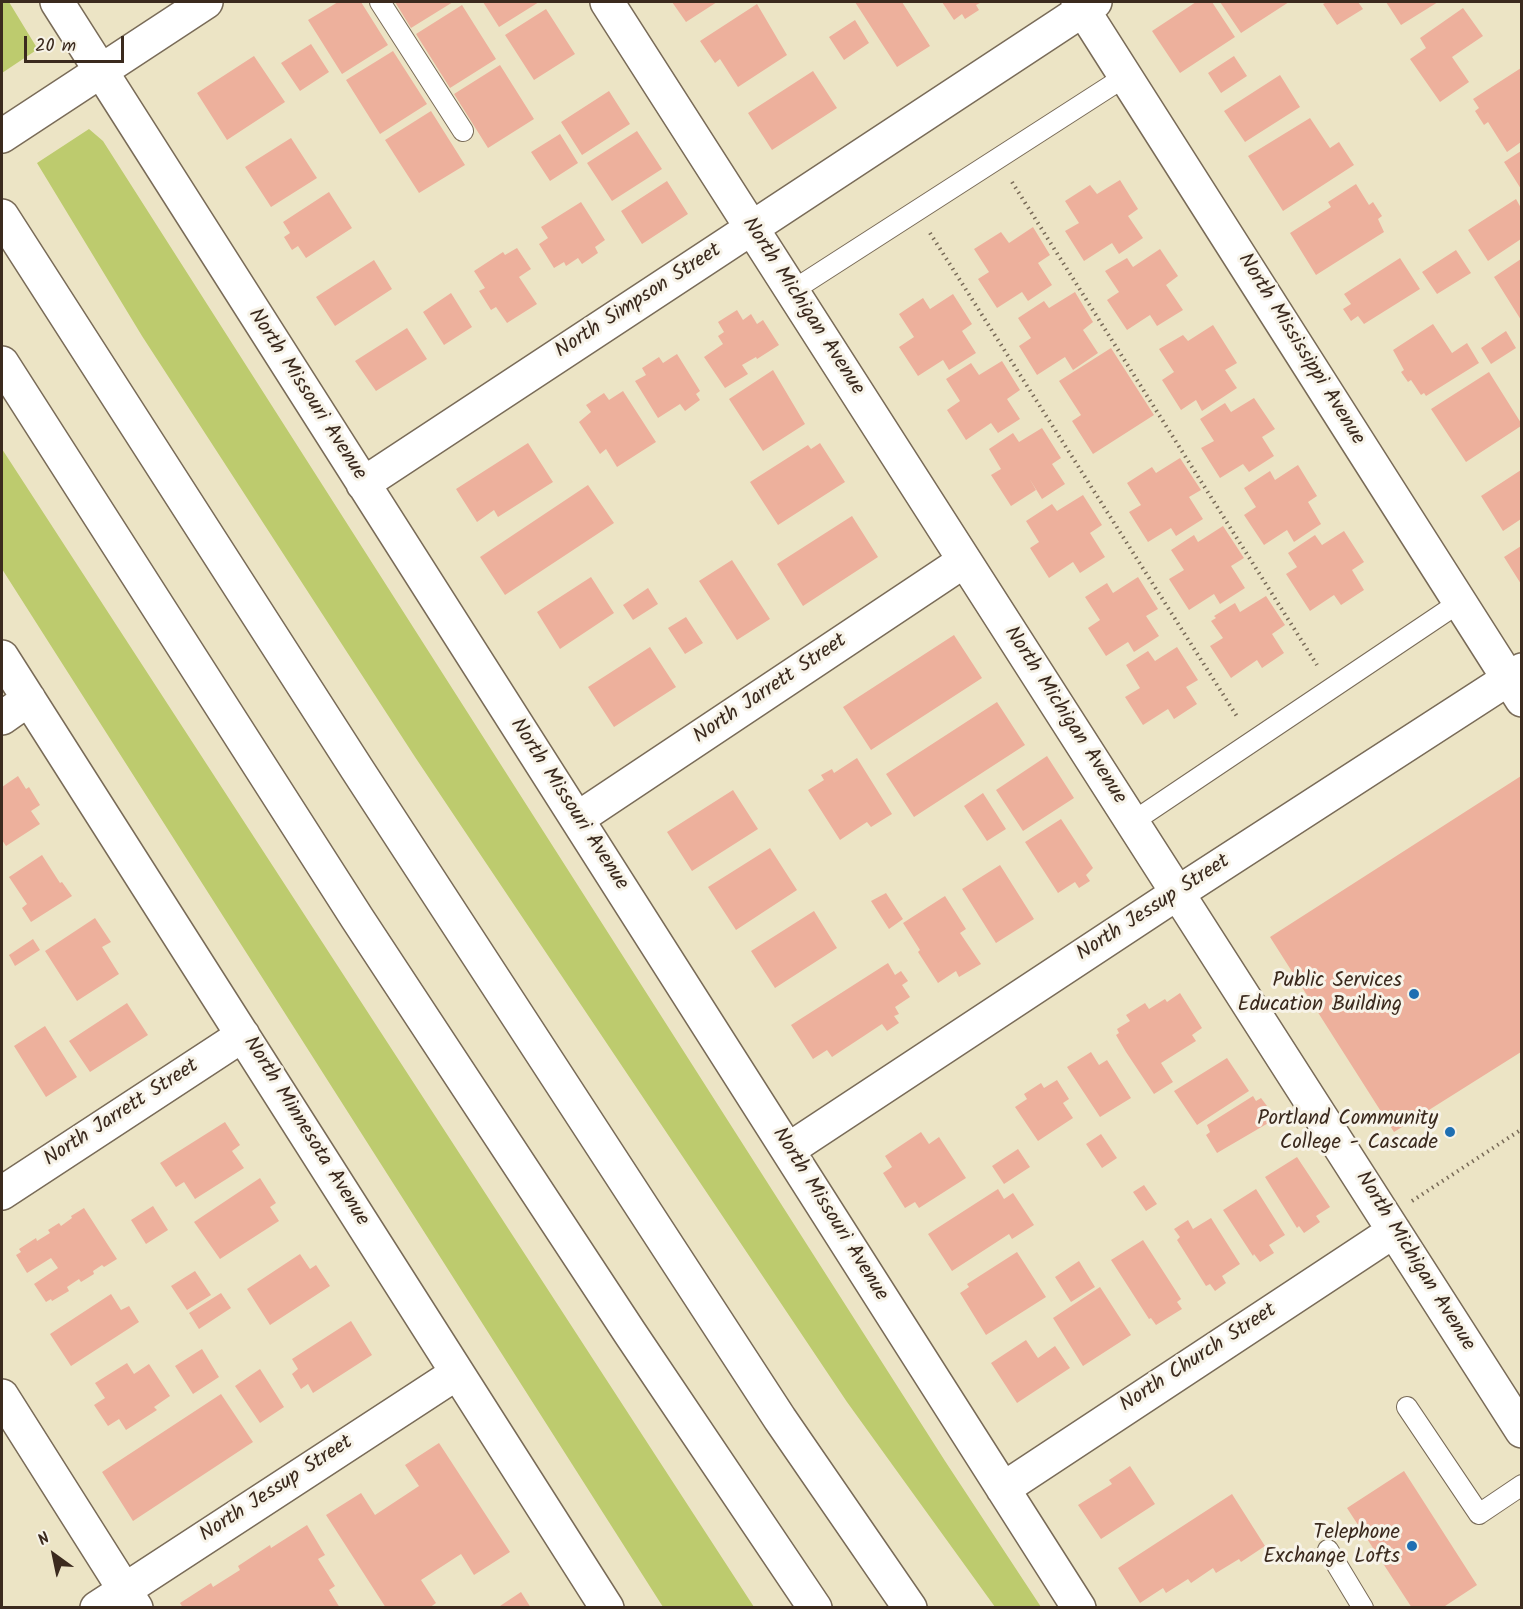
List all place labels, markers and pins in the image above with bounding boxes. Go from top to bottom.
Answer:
place label: Public Services Education Building [1237,969,1402,1019]
marker: Public Services Education Building [1407,987,1421,1001]
place label: Portland Community College - Cascade [1257,1107,1438,1157]
marker: Portland Community College - Cascade [1443,1125,1457,1139]
place label: Telephone Exchange Lofts [1263,1521,1400,1571]
marker: Telephone Exchange Lofts [1405,1539,1419,1553]

